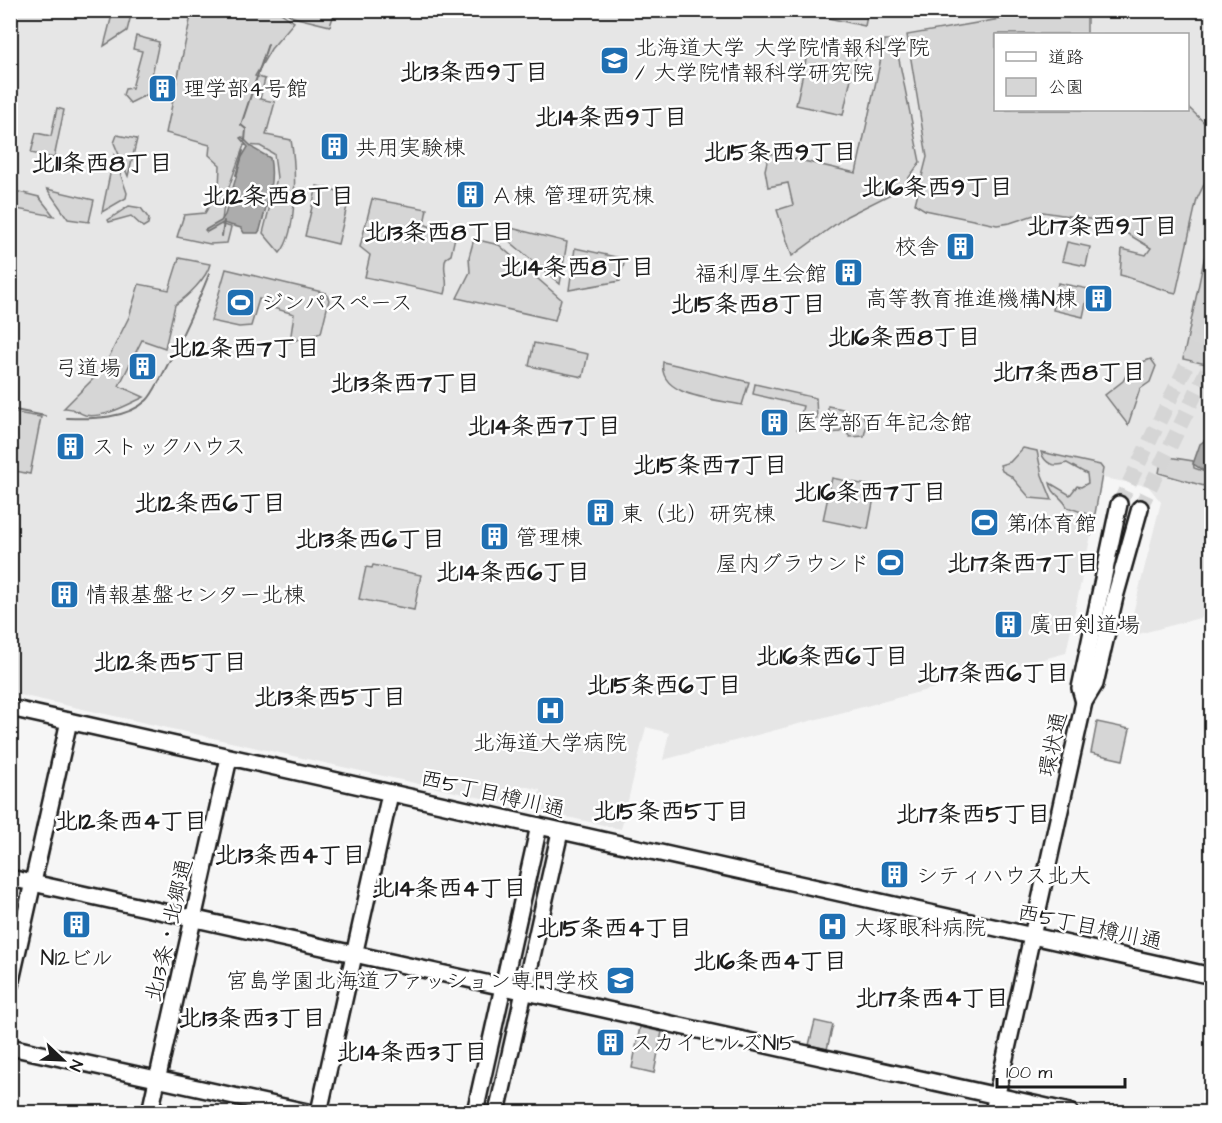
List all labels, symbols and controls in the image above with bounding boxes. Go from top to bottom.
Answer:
place label: 北海道大学 大学院情報科学院 / 大学院情報科学研究院 [635,33,930,89]
legend [994,33,1189,111]
school or university icon: 北海道大学 大学院情報科学院 / 大学院情報科学研究院 [598,44,630,76]
text: 道路 [1048,45,1084,70]
district label: 北13条西9丁目 [400,56,548,90]
building icon: 理学部4号館 [146,72,178,104]
place label: 理学部4号館 [183,74,308,105]
text: 公園 [1048,75,1084,100]
district label: 北14条西9丁目 [534,101,688,135]
building icon: 共用実験棟 [318,131,350,163]
place label: 共用実験棟 [355,133,465,164]
district label: 北15条西9丁目 [703,136,857,170]
district label: 北11条西8丁目 [31,147,173,181]
district label: 北16条西9丁目 [861,171,1013,205]
building icon: Ａ棟 管理研究棟 [454,179,486,211]
district label: 北12条西8丁目 [202,180,354,214]
place label: Ａ棟 管理研究棟 [491,181,654,212]
district label: 北17条西9丁目 [1026,210,1178,244]
district label: 北13条西8丁目 [364,216,514,250]
building icon: 校舎 [944,230,976,262]
place label: 校舎 [895,232,939,263]
district label: 北14条西8丁目 [500,251,654,285]
building icon: 福利厚生会館 [832,257,864,289]
place label: 福利厚生会館 [695,259,827,290]
building icon: 高等教育推進機構N棟 [1082,282,1114,314]
place label: 高等教育推進機構N棟 [865,284,1077,315]
sports icon: ジンパスペース [224,286,256,318]
place label: ジンパスペース [261,288,413,319]
district label: 北15条西8丁目 [670,288,826,322]
district label: 北16条西8丁目 [827,321,981,355]
district label: 北12条西7丁目 [168,332,320,366]
building icon: 弓道場 [126,351,158,383]
place label: 弓道場 [55,353,121,384]
district label: 北17条西8丁目 [992,356,1146,390]
district label: 北13条西7丁目 [330,367,480,401]
building icon: 医学部百年記念館 [759,406,791,438]
place label: 医学部百年記念館 [796,408,972,439]
district label: 北14条西7丁目 [467,410,621,444]
building icon: ストックハウス [55,430,87,462]
place label: ストックハウス [92,432,246,463]
district label: 北15条西7丁目 [633,449,787,483]
district label: 北16条西7丁目 [794,476,946,510]
district label: 北12条西6丁目 [134,487,286,521]
building icon: 東（北）研究棟 [584,497,616,529]
place label: 東（北）研究棟 [621,499,775,530]
sports icon: 第1体育館 [969,507,1001,539]
place label: 第1体育館 [1006,509,1097,540]
building icon: 管理棟 [479,521,511,553]
district label: 北13条西6丁目 [295,523,445,557]
place label: 管理棟 [516,523,582,554]
sports icon: 屋内グラウンド [875,547,907,579]
district label: 北17条西7丁目 [947,547,1099,581]
place label: 屋内グラウンド [716,549,870,580]
district label: 北14条西6丁目 [436,556,590,590]
building icon: 情報基盤センター北棟 [49,578,81,610]
place label: 情報基盤センター北棟 [86,580,305,611]
building icon: 廣田剣道場 [993,608,1025,640]
place label: 廣田剣道場 [1030,610,1140,641]
district label: 北16条西6丁目 [755,640,909,674]
district label: 北12条西5丁目 [93,646,247,680]
district label: 北17条西6丁目 [917,657,1069,691]
district label: 北15条西6丁目 [586,669,742,703]
district label: 北13条西5丁目 [254,681,406,715]
hospital icon: 北海道大学病院 [534,694,566,726]
street label: 環状通 [1031,709,1075,780]
place label: 北海道大学病院 [473,728,627,759]
street label: 西5丁目樽川通 [417,763,568,826]
district label: 北15条西5丁目 [592,795,750,829]
district label: 北17条西5丁目 [896,798,1050,832]
district label: 北12条西4丁目 [54,805,208,839]
district label: 北13条西4丁目 [214,839,366,873]
street label: 北13条・北郷通 [138,856,201,1005]
building icon: シティハウス北大 [879,859,911,891]
place label: シティハウス北大 [916,861,1091,892]
district label: 北14条西4丁目 [371,872,527,906]
street label: 西5丁目樽川通 [1014,897,1165,958]
building icon: N12ビル [61,909,93,941]
hospital icon: 大塚眼科病院 [817,911,849,943]
district label: 北15条西4丁目 [536,912,692,946]
place label: 大塚眼科病院 [854,913,986,944]
place label: N12ビル [41,943,113,974]
district label: 北16条西4丁目 [693,945,847,979]
school or university icon: 宮島学園北海道ファッション専門学校 [604,964,636,996]
place label: 宮島学園北海道ファッション専門学校 [226,966,599,997]
district label: 北17条西4丁目 [855,982,1009,1016]
district label: 北13条西3丁目 [178,1002,326,1036]
building icon: スカイヒルズN15 [594,1026,626,1058]
place label: スカイヒルズN15 [631,1028,795,1059]
north arrow [33,1030,93,1090]
district label: 北14条西3丁目 [336,1036,488,1070]
scale bar [997,1051,1124,1089]
text: N [64,1057,88,1074]
text: 100 m [1006,1060,1052,1085]

